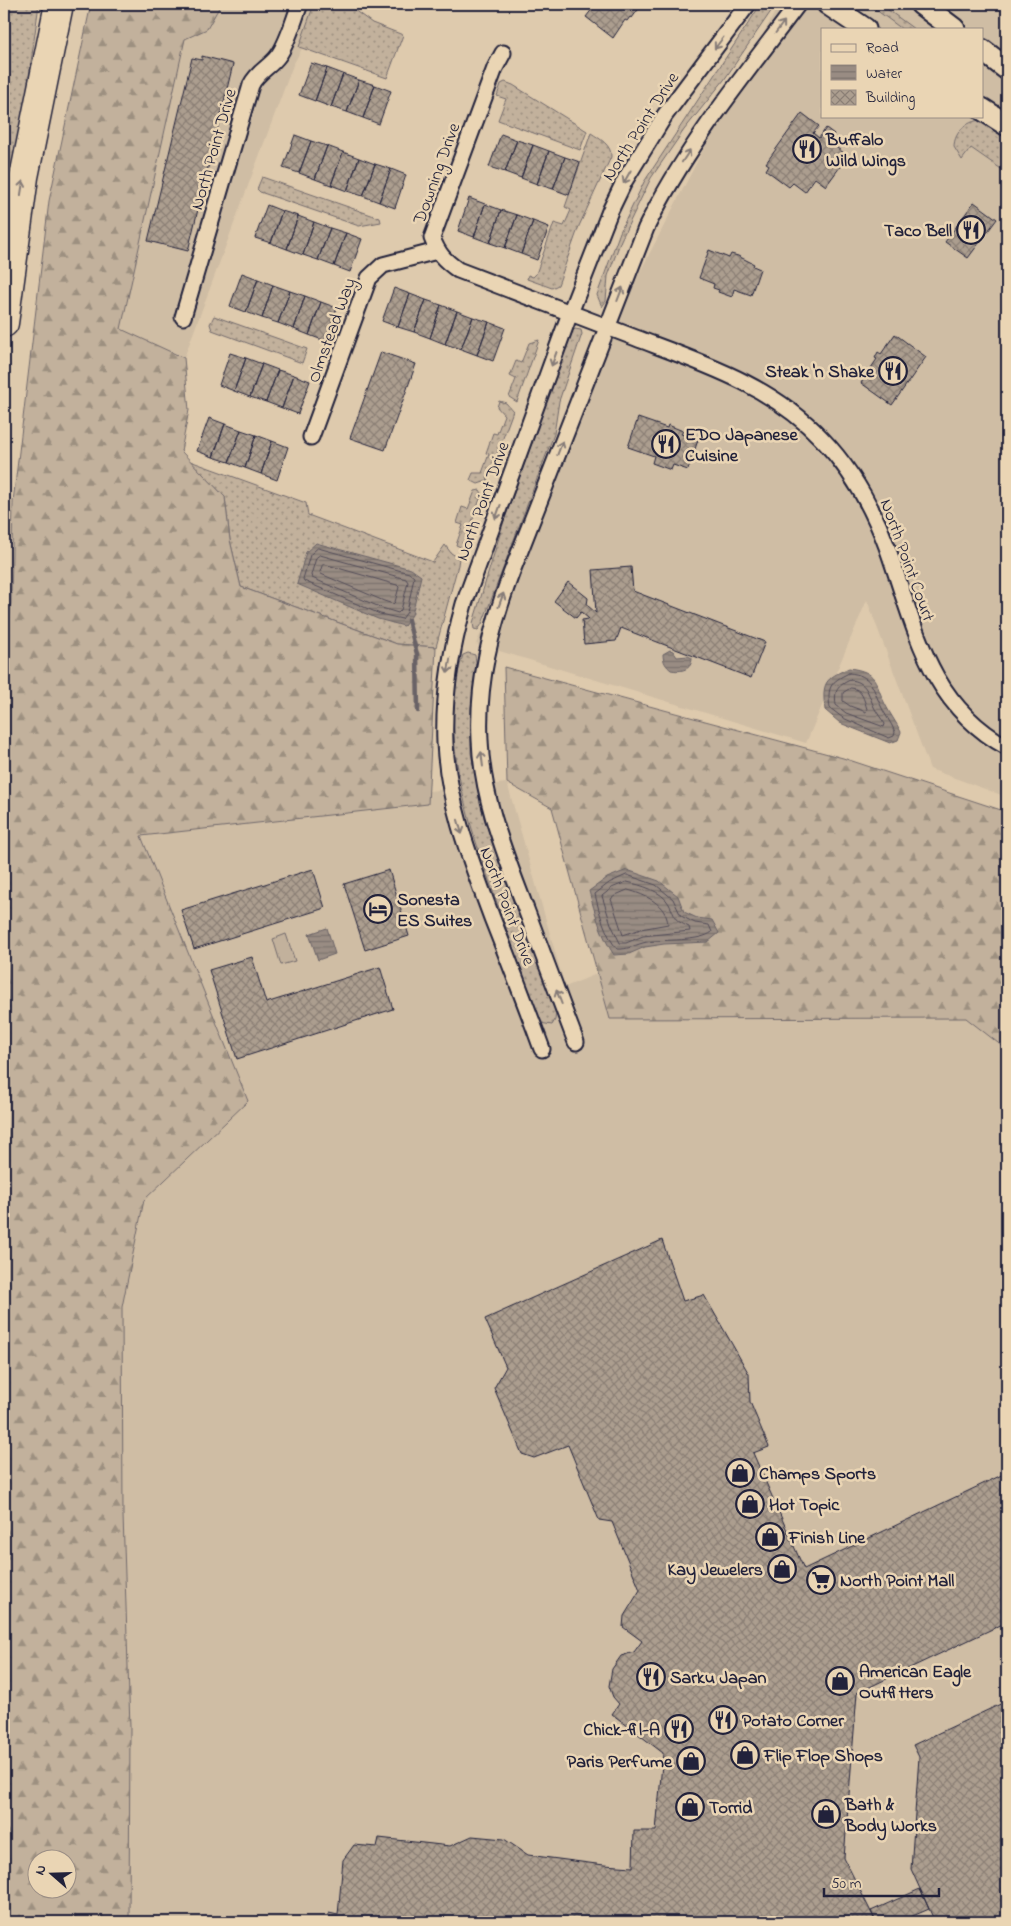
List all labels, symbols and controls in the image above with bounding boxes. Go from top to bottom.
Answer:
one-way arrow [775,20,785,34]
legend [821,28,984,118]
one-way arrow [713,36,724,49]
text: Road [866,37,899,59]
text: Water [866,63,902,85]
street label: North Point Drive [597,67,687,187]
street label: North Point Drive [185,85,245,213]
text: Building [865,87,915,110]
street label: Downing Drive [407,119,469,229]
place label: Buffalo Wild Wings [825,128,906,176]
restaurant icon: Buffalo Wild Wings [792,134,822,164]
one-way arrow [681,150,691,164]
one-way arrow [622,169,632,184]
one-way arrow [18,180,28,196]
restaurant icon: Taco Bell [956,215,986,245]
place label: Taco Bell [884,219,952,245]
street label: Olmstead Way [302,275,364,387]
one-way arrow [616,287,625,303]
one-way arrow [549,351,558,366]
restaurant icon: Steak 'n Shake [878,356,908,386]
place label: Steak 'n Shake [765,360,875,386]
place label: EDO Japanese Cuisine [685,423,799,470]
restaurant icon: EDO Japanese Cuisine [651,429,681,459]
street label: North Point Drive [450,438,518,565]
one-way arrow [556,441,565,456]
street label: North Point Court [872,496,940,626]
one-way arrow [493,503,502,519]
one-way arrow [497,592,506,608]
one-way arrow [444,658,454,674]
one-way arrow [477,752,487,768]
one-way arrow [456,819,466,835]
street label: North Point Drive [472,844,541,971]
place label: Sonesta ES Suites [397,888,472,935]
hotel icon: Sonesta ES Suites [363,894,393,924]
one-way arrow [554,989,563,1005]
shop icon: Champs Sports [725,1458,755,1488]
place label: Champs Sports [759,1462,876,1488]
shop icon: Hot Topic [735,1489,765,1519]
place label: Hot Topic [769,1493,840,1519]
shop icon: Finish Line [755,1522,785,1552]
place label: Finish Line [788,1526,866,1552]
shop icon: Kay Jewelers [767,1554,797,1584]
place label: Kay Jewelers [667,1558,763,1585]
supermarket icon: North Point Mall [806,1565,836,1595]
place label: North Point Mall [840,1569,954,1595]
place label: American Eagle Outfitters [859,1660,972,1707]
restaurant icon: Sarku Japan [636,1662,666,1692]
place label: Sarku Japan [670,1666,766,1692]
shop icon: American Eagle Outfitters [825,1666,855,1696]
restaurant icon: Potato Corner [708,1705,738,1735]
place label: Potato Corner [742,1709,844,1735]
restaurant icon: Chick-fil-A [664,1714,694,1744]
place label: Chick-fil-A [583,1718,660,1744]
shop icon: Flip Flop Shops [730,1740,760,1770]
place label: Flip Flop Shops [763,1744,883,1770]
shop icon: Paris Perfume [676,1746,706,1776]
place label: Paris Perfume [567,1750,673,1776]
shop icon: Torrid [675,1792,705,1822]
place label: Bath & Body Works [844,1793,937,1841]
place label: Torrid [709,1796,753,1822]
shop icon: Bath & Body Works [811,1799,841,1829]
north arrow [28,1848,78,1898]
text: N [30,1862,53,1878]
scale bar [824,1866,938,1898]
text: 50 m [831,1873,862,1895]

